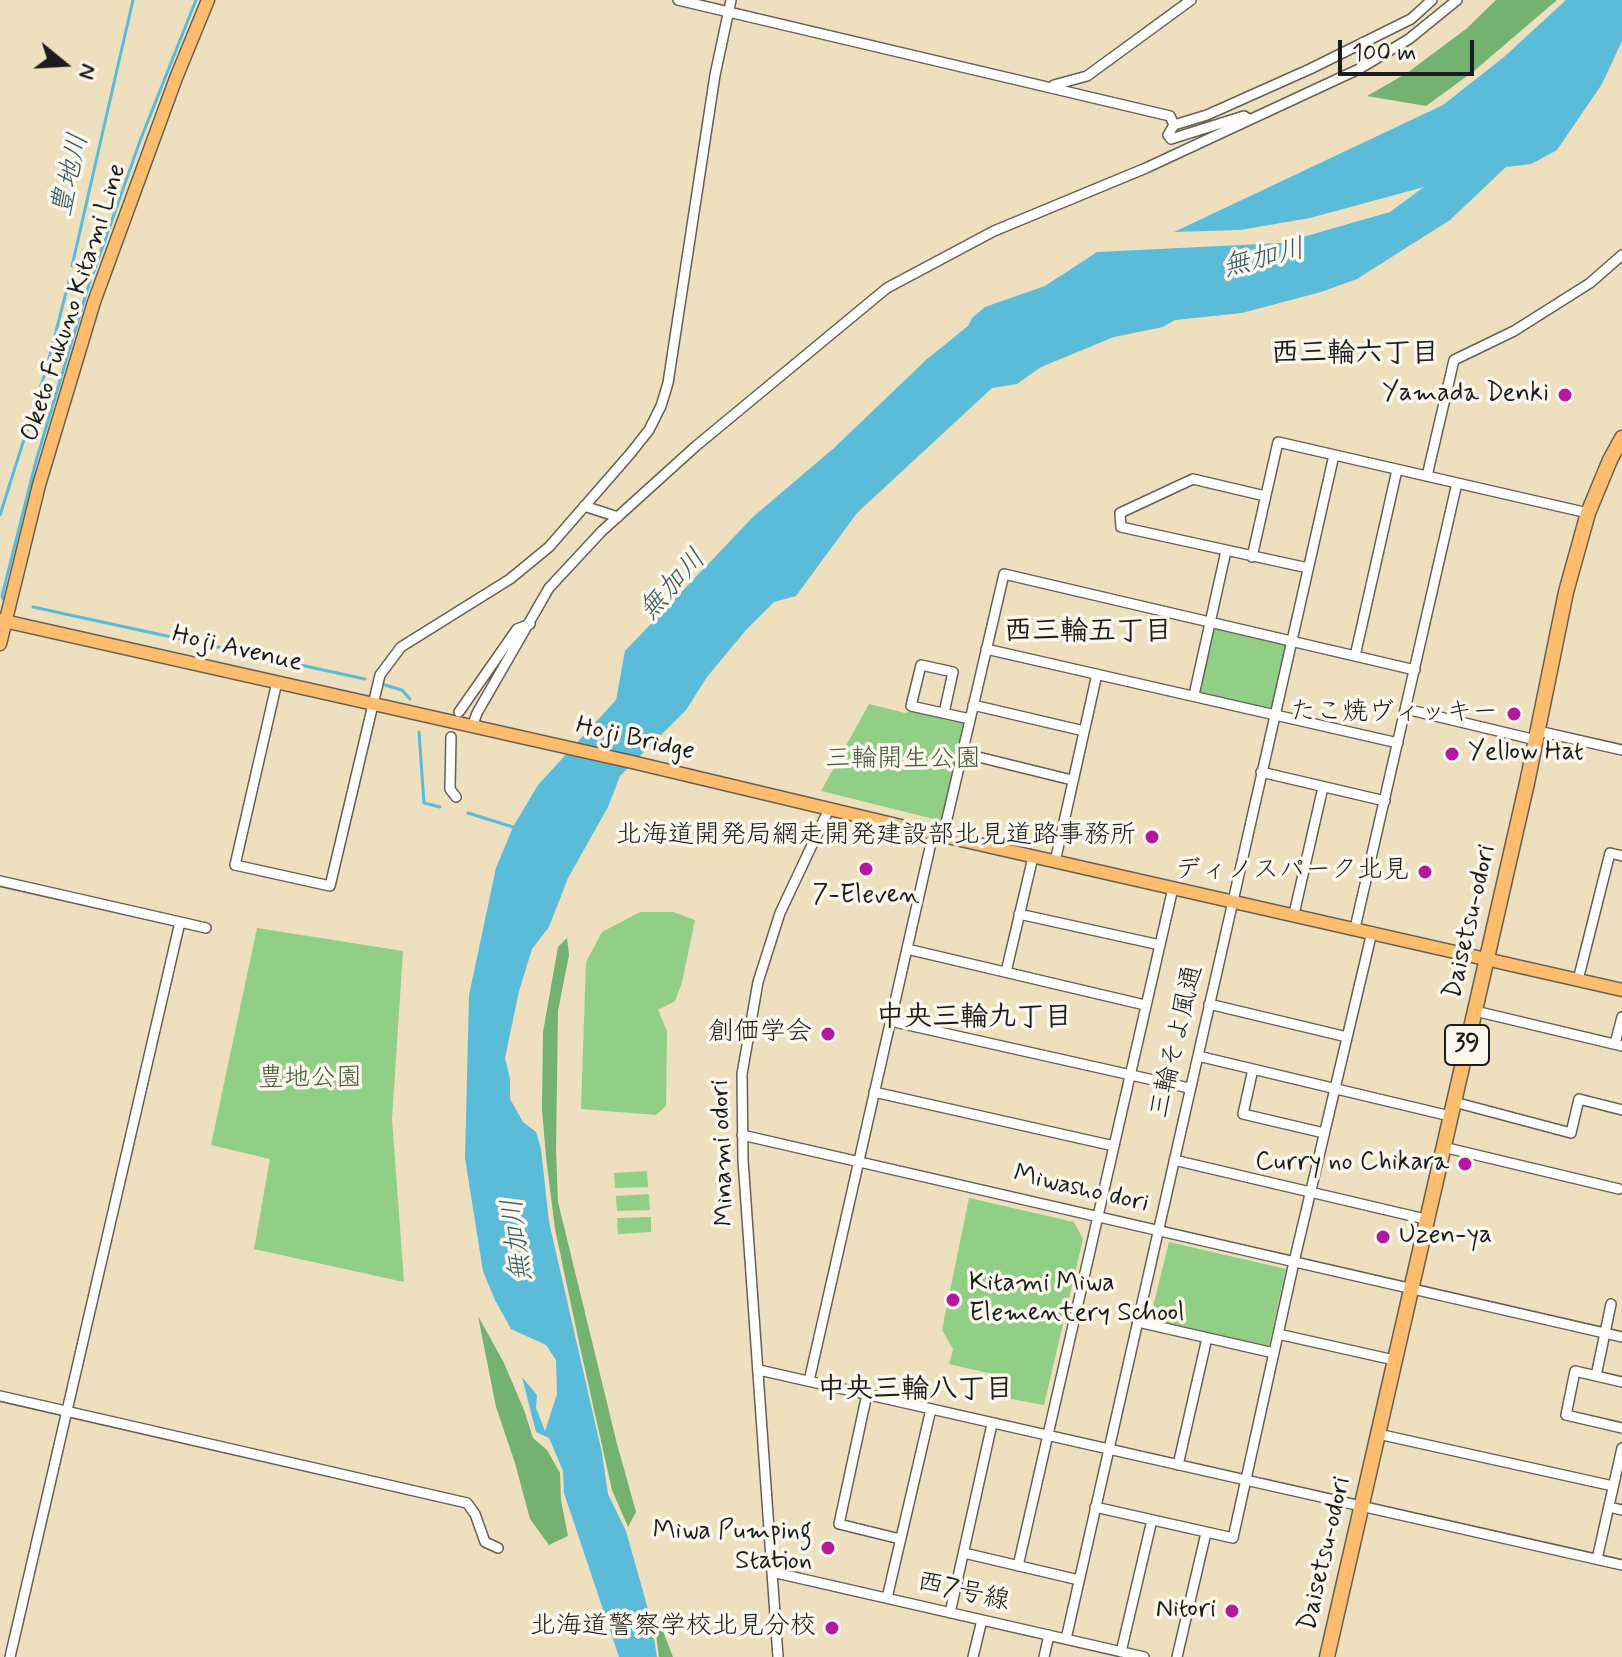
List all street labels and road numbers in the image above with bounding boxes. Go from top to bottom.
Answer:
street label: Oketo Fukuno Kitami Line [15,160,135,446]
street label: Hoji Avenue [169,620,305,680]
street label: Hoji Bridge [573,711,697,769]
street label: Daisetsu-odori [1438,842,1504,1002]
street label: 三輪そよ風通 [1145,962,1211,1122]
road number: 39 [1445,1025,1489,1065]
street label: Minami odori [706,1079,742,1227]
street label: Miwasho dori [1010,1159,1152,1221]
street label: Daisetsu-odori [1293,1474,1359,1634]
street label: 西7号線 [914,1567,1012,1619]

